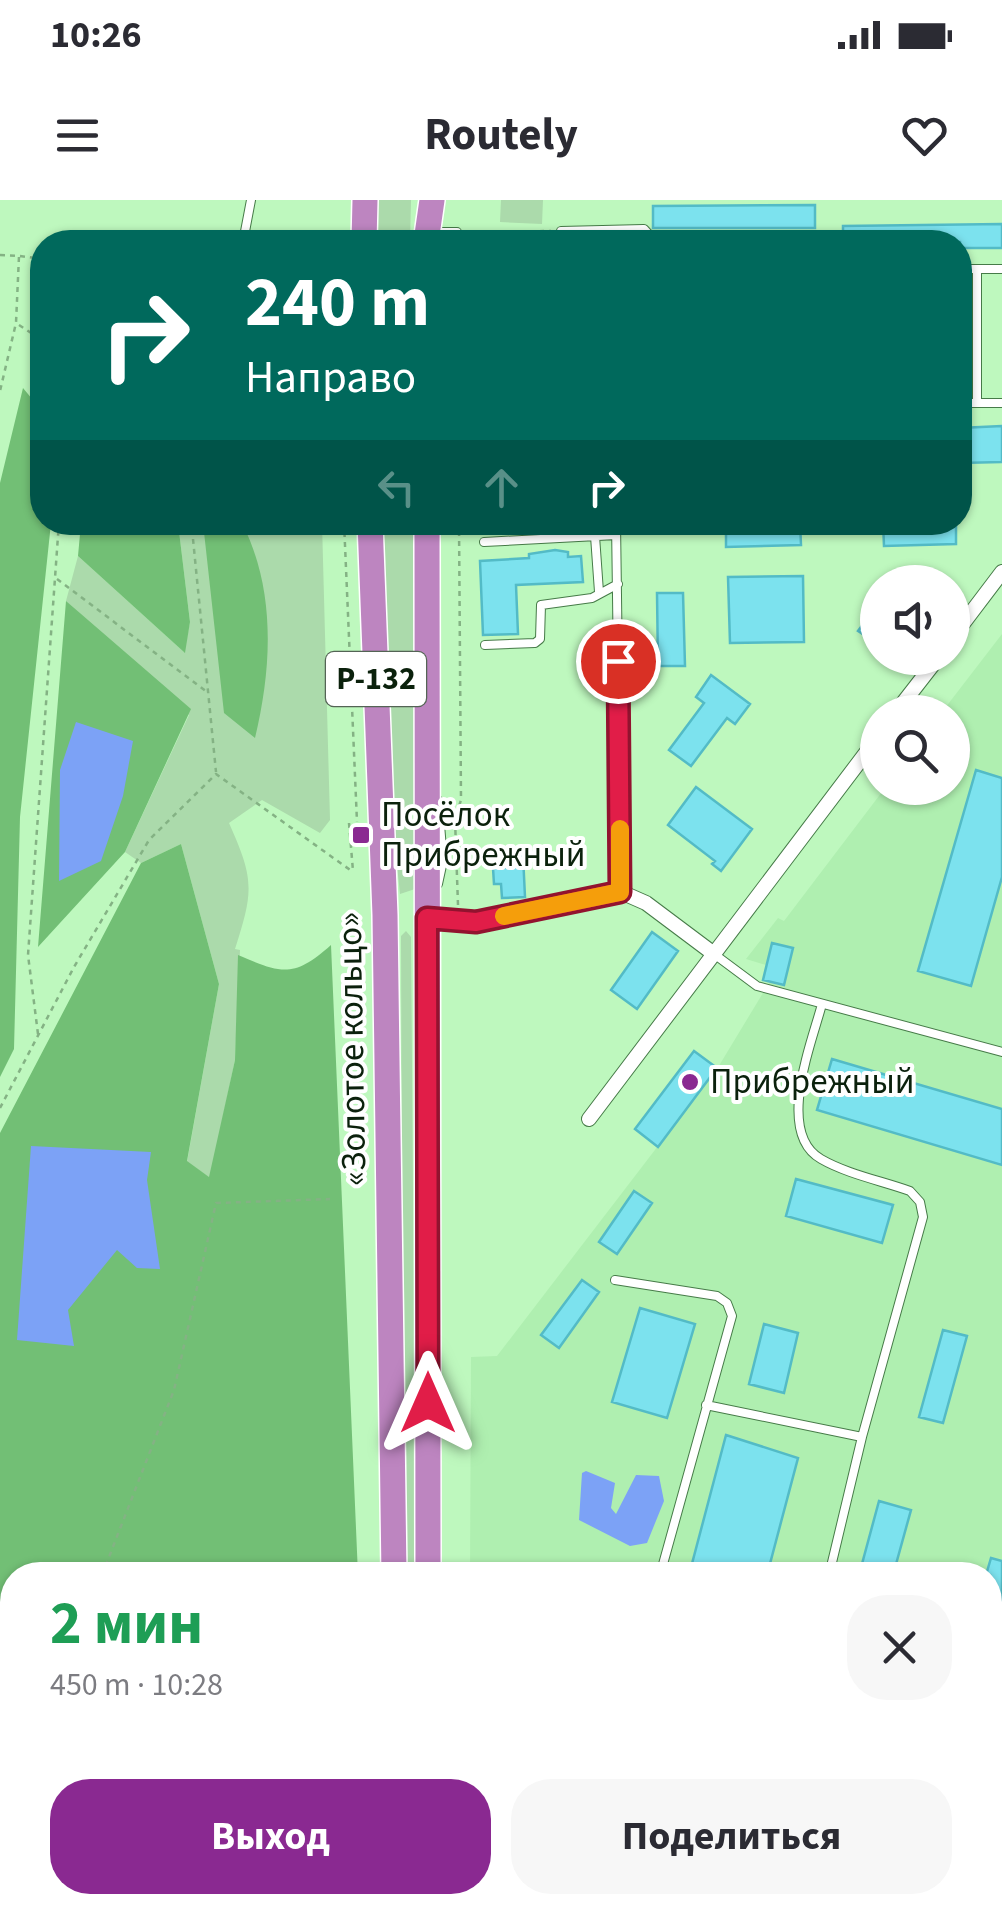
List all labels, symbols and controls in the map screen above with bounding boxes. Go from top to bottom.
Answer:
text: 10:26 [50,8,142,62]
text: Routely [424,103,578,167]
icon: menu [50,108,105,163]
icon: heart [897,108,952,163]
text: 240 m [245,253,430,353]
icon: right [80,270,210,400]
text: Направо [245,346,416,410]
icon: left [369,460,424,515]
icon: ahead [474,460,529,515]
icon: right [579,460,634,515]
map controls [860,565,970,805]
button: sound [860,565,970,675]
pin [576,619,661,704]
icon: arrive [591,634,646,689]
road number: Р-132 [326,652,426,706]
button: search [860,695,970,805]
place label: Посёлок Прибрежный [381,790,586,880]
marker: Посёлок Прибрежный [350,824,372,846]
street label: «Золотое кольцо» [325,912,379,1186]
place label: Прибрежный [710,1057,915,1107]
marker: Прибрежный [679,1071,701,1093]
position arrow [376,1351,480,1455]
text: 2 мин [50,1582,203,1667]
button: close [847,1595,952,1700]
text: 450 m · 10:28 [50,1662,223,1708]
button: Выход [50,1779,491,1894]
button: Поделиться [511,1779,952,1894]

